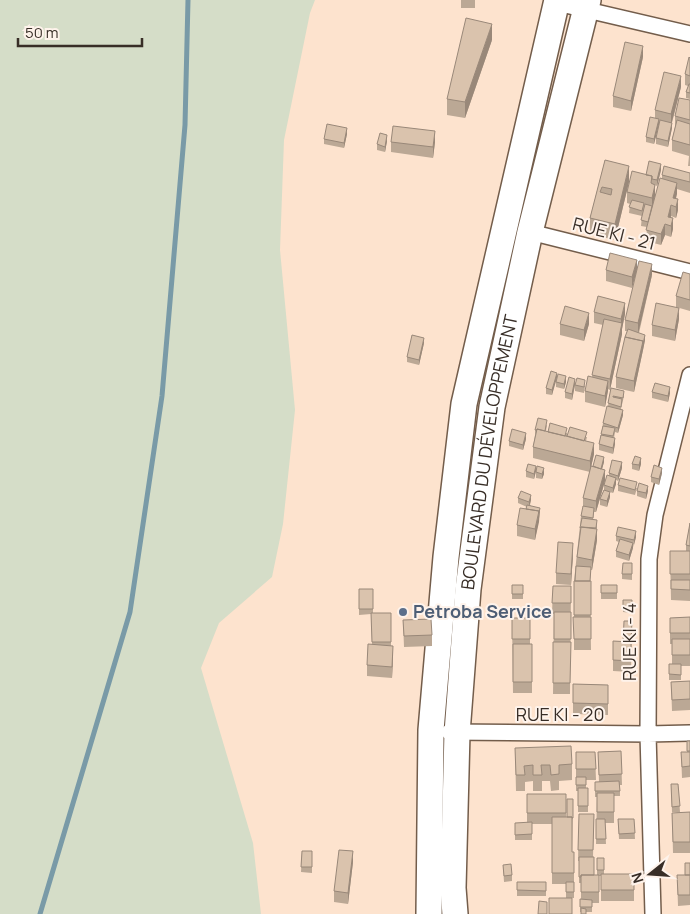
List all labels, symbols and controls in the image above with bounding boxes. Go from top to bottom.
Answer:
scale bar [18,15,141,47]
text: 50 m [25,22,59,43]
street label: RUE KI - 21 [570,211,658,255]
street label: BOULEVARD DU DÉVELOPPEMENT [455,312,523,591]
place label: Petroba Service [413,599,552,623]
street label: RUE KI - 4 [617,603,641,681]
marker: Petroba Service [397,606,409,618]
street label: RUE KI - 20 [516,702,604,726]
north arrow [625,849,675,899]
text: N [627,870,648,886]

